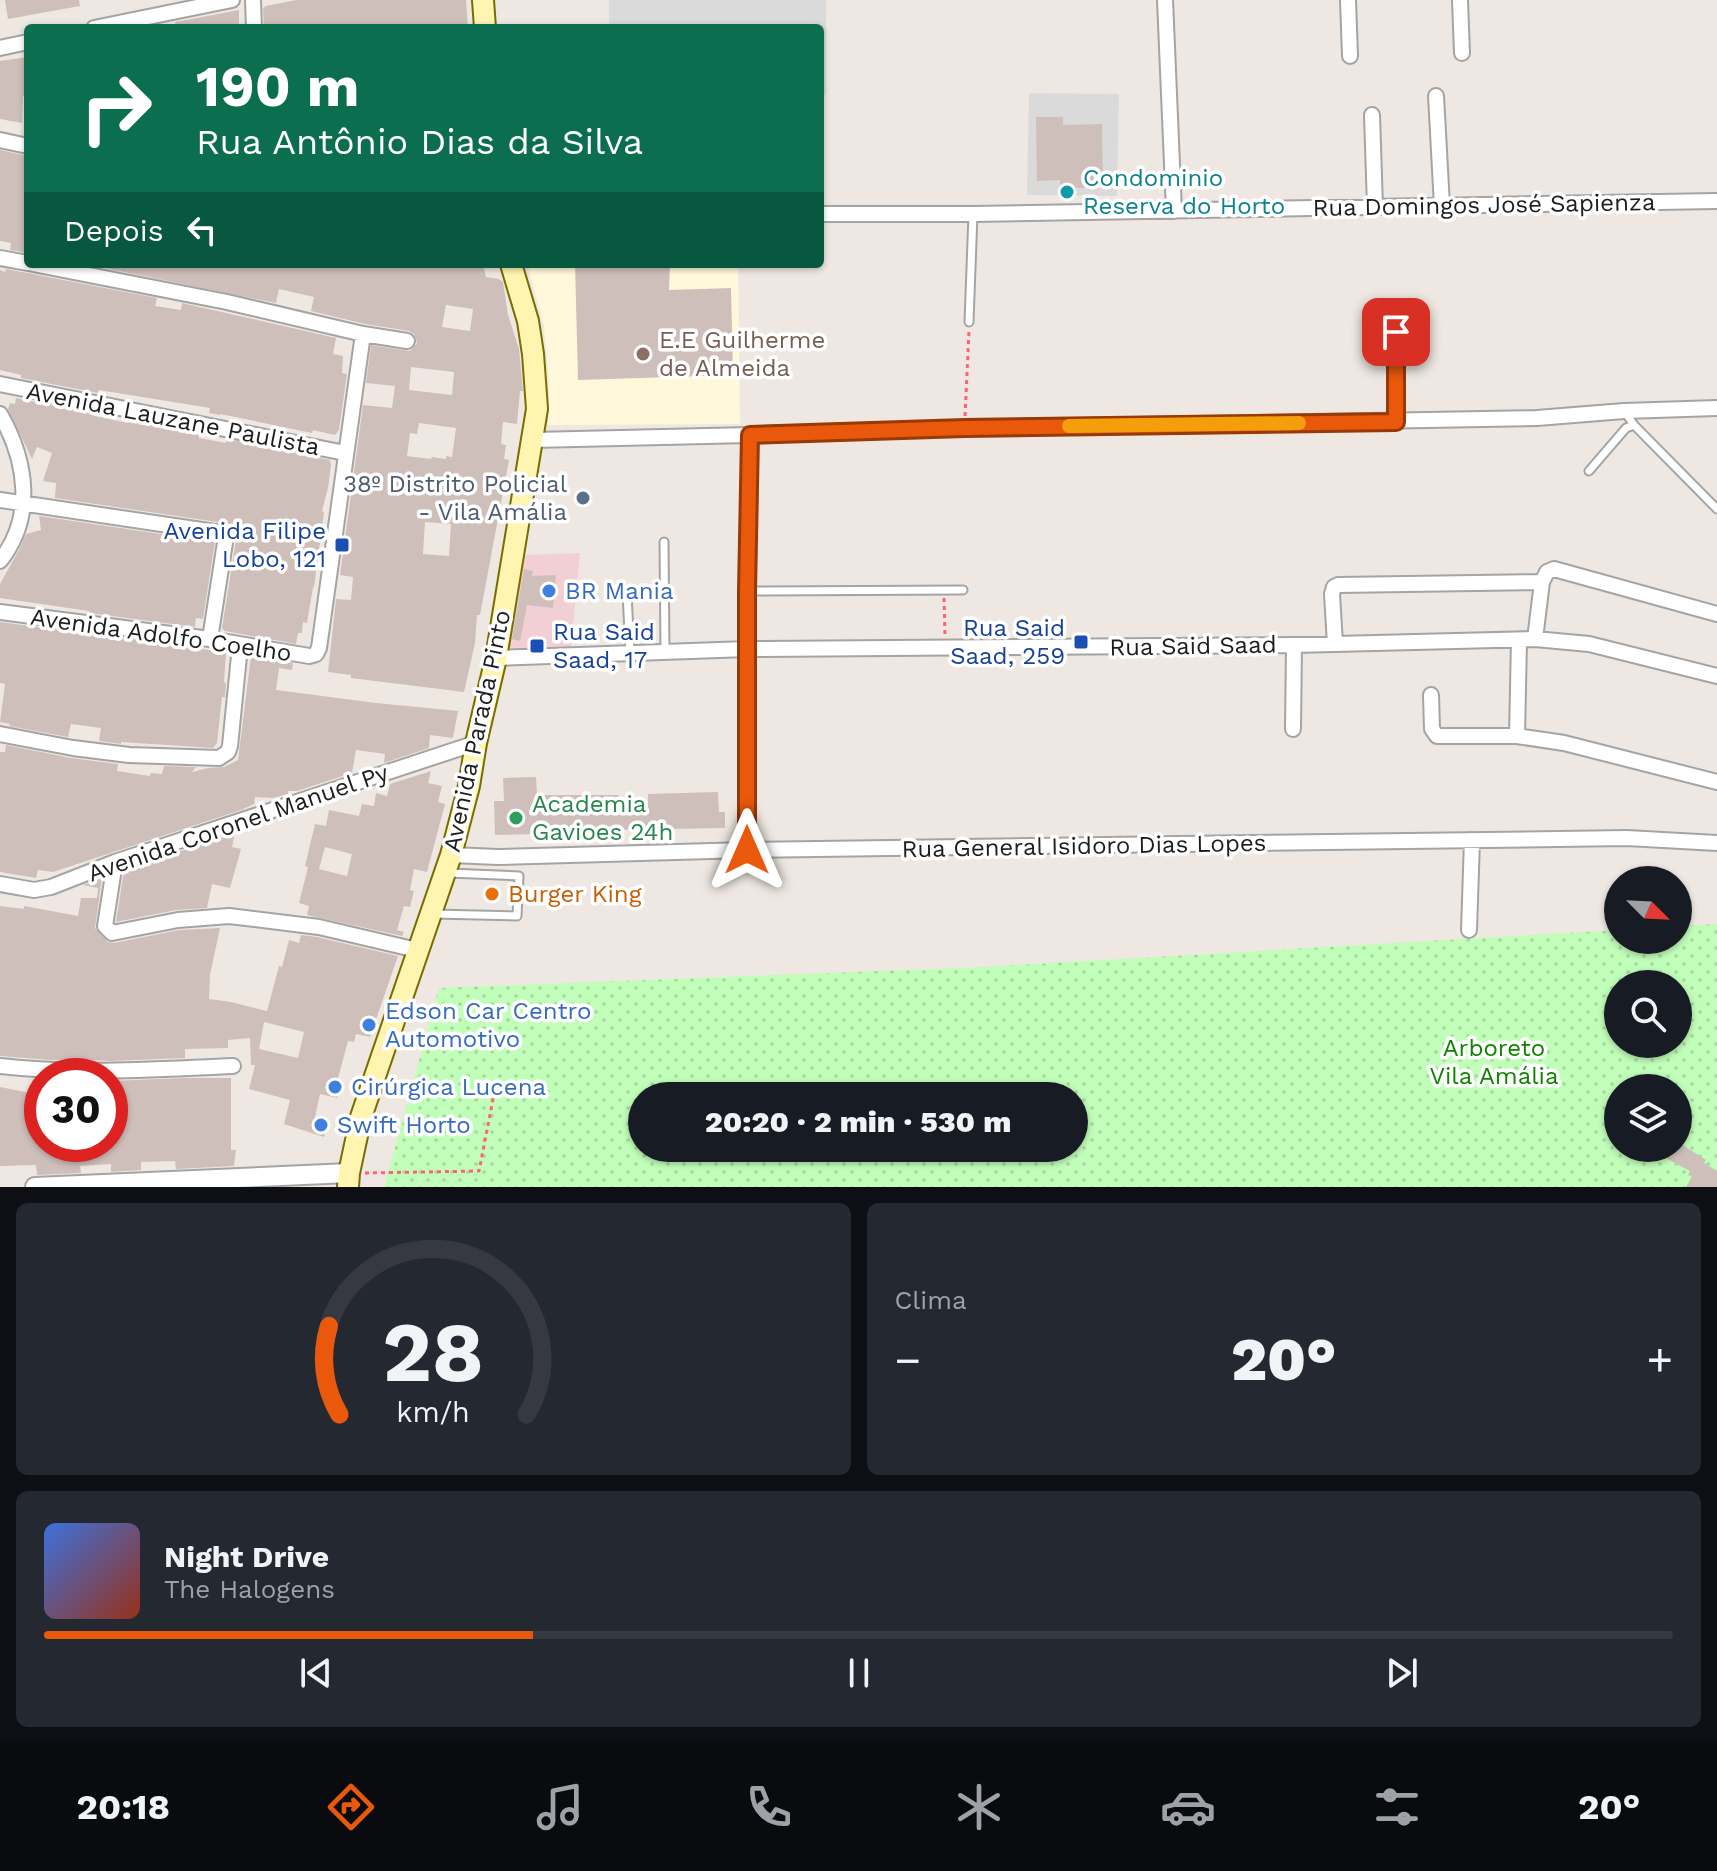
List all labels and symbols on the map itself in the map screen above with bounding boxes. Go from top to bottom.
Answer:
place label: Condominio Reserva do Horto [1083,164,1285,220]
marker: Condominio Reserva do Horto [1058,183,1076,201]
street label: Rua Domingos José Sapienza [1312,188,1656,222]
pin [1362,298,1430,366]
place label: E.E Guilherme de Almeida [659,326,825,382]
marker: E.E Guilherme de Almeida [634,345,652,363]
street label: Avenida Lauzane Paulista [24,377,322,461]
place label: 38º Distrito Policial - Vila Amália [343,470,568,526]
marker: 38º Distrito Policial - Vila Amália [574,489,592,507]
place label: Avenida Filipe Lobo, 121 [163,517,326,573]
marker: Avenida Filipe Lobo, 121 [333,536,351,554]
place label: BR Mania [565,577,674,605]
marker: BR Mania [540,582,558,600]
street label: Avenida Adolfo Coelho [29,603,293,667]
street label: Avenida Parada Pinto [438,607,516,855]
place label: Rua Said Saad, 259 [950,614,1065,670]
place label: Rua Said Saad, 17 [553,618,655,674]
street label: Rua Said Saad [1109,631,1277,661]
marker: Rua Said Saad, 259 [1072,633,1090,651]
marker: Rua Said Saad, 17 [528,637,546,655]
street label: Avenida Coronel Manuel Py [84,758,393,888]
place label: Academia Gavioes 24h [532,790,673,846]
position arrow [705,808,789,892]
marker: Academia Gavioes 24h [507,809,525,827]
street label: Rua General Isidoro Dias Lopes [901,829,1267,863]
north arrow [1604,866,1692,954]
place label: Burger King [508,880,642,908]
marker: Burger King [483,885,501,903]
place label: Edson Car Centro Automotivo [385,997,591,1053]
marker: Edson Car Centro Automotivo [360,1016,378,1034]
park label: Arboreto Vila Amália [1429,1034,1559,1090]
speed limit sign: 30 [24,1058,128,1162]
place label: Cirúrgica Lucena [351,1073,546,1101]
marker: Cirúrgica Lucena [326,1078,344,1096]
place label: Swift Horto [337,1111,471,1139]
marker: Swift Horto [312,1116,330,1134]

